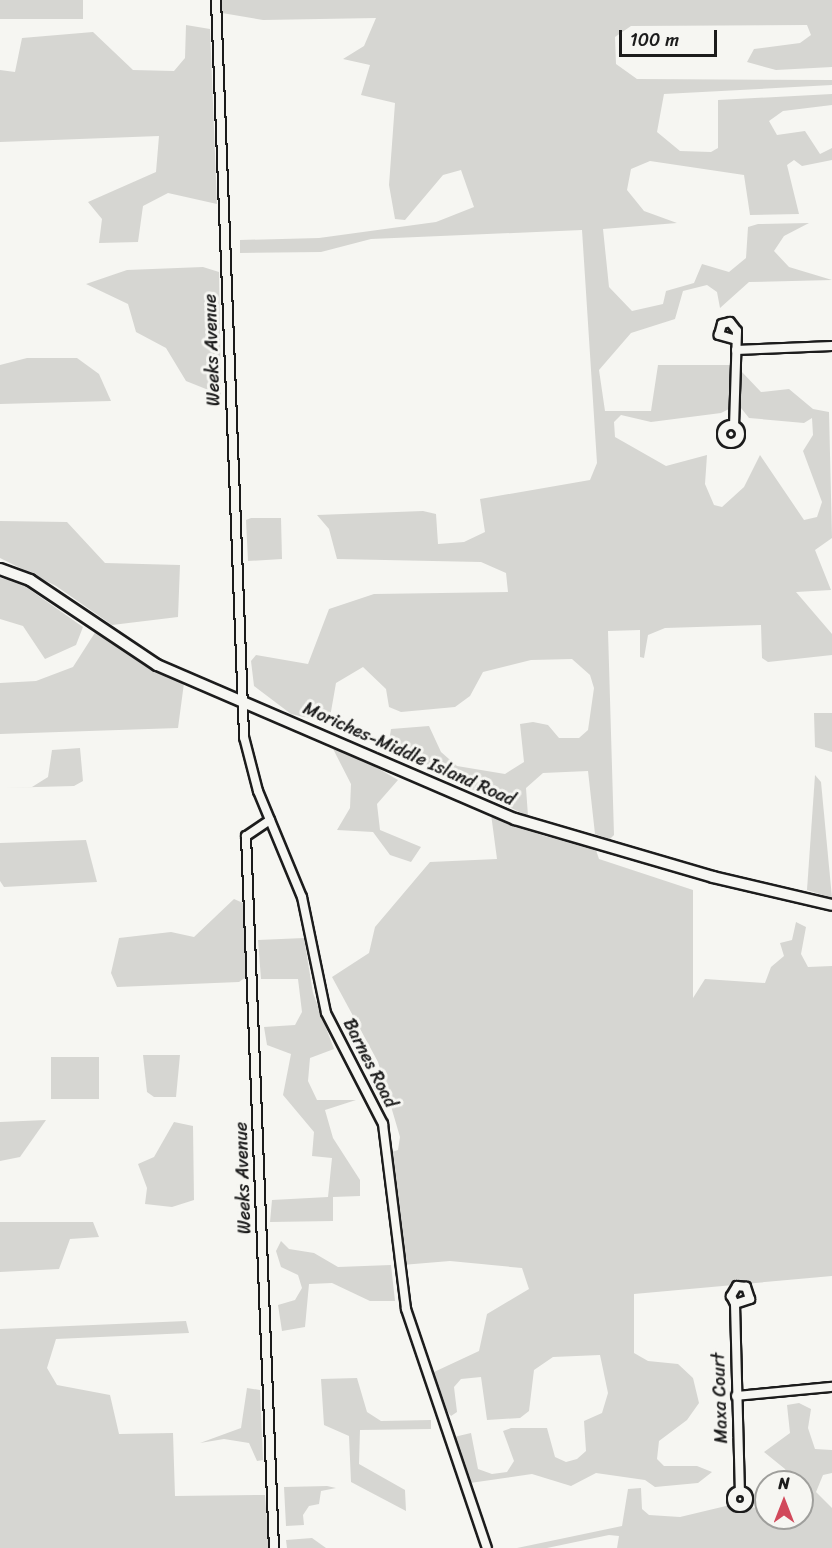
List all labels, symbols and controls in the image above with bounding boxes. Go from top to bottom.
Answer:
scale bar [622,18,720,56]
text: 100 m [630,24,679,56]
street label: Weeks Avenue [199,293,225,407]
street label: Moriches-Middle Island Road [300,697,518,811]
street label: Barnes Road [338,1015,402,1111]
street label: Weeks Avenue [230,1121,256,1235]
street label: Maxa Court [708,1352,732,1444]
text: N [778,1469,790,1498]
north arrow [754,1470,814,1530]

